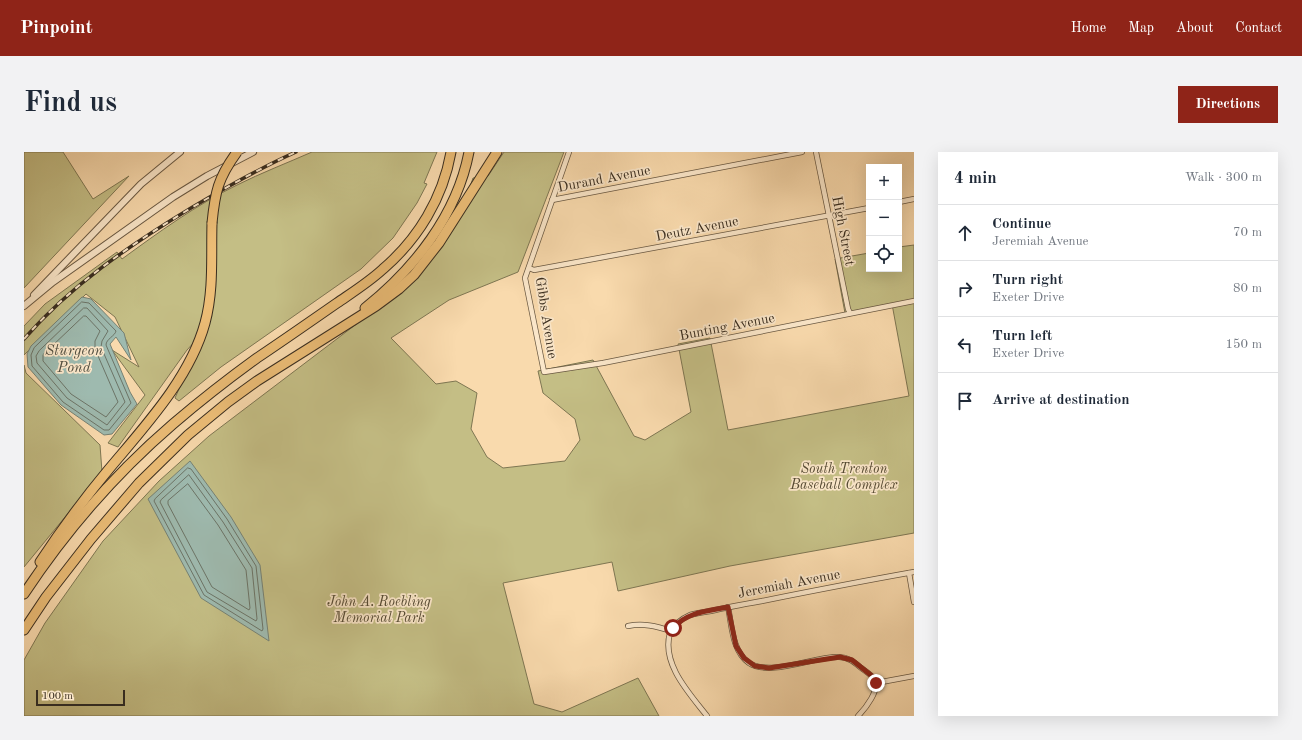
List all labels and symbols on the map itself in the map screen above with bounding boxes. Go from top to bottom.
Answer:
street label: Durand Avenue [556,163,652,195]
street label: High Street [829,195,857,267]
street label: Deutz Avenue [654,214,740,244]
street label: Gibbs Avenue [533,276,559,360]
street label: Bunting Avenue [678,311,776,343]
water label: Sturgeon Pond [45,344,103,376]
park label: South Trenton Baseball Complex [789,462,898,493]
street label: Jeremiah Avenue [737,567,841,601]
park label: John A. Roebling Memorial Park [327,595,431,625]
route start [664,619,682,637]
route end [867,674,885,692]
scale bar [36,688,125,707]

